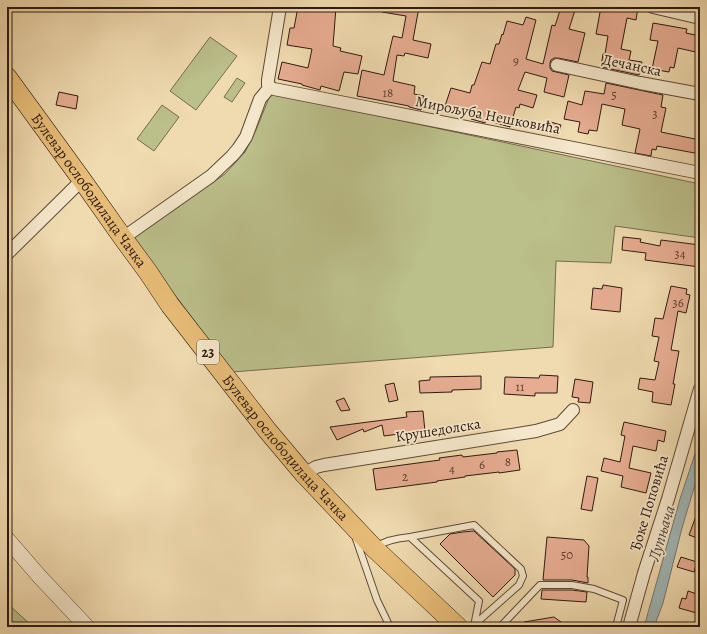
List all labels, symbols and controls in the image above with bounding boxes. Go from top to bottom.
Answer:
street label: Дечанска [601,49,664,81]
house number: 9 [513,52,519,69]
house number: 18 [383,84,393,101]
house number: 5 [611,86,617,103]
street label: Мирољуба Нешковића [414,91,562,139]
house number: 3 [652,105,658,122]
street label: Булевар ослободилаца Чачка [27,109,151,272]
house number: 34 [674,245,686,262]
house number: 36 [672,294,684,311]
road number: 23 [197,340,219,364]
street label: Булевар ослободилаца Чачка [218,371,353,525]
house number: 11 [516,378,525,395]
street label: Крушедолска [394,413,482,447]
street label: Ђоке Поповића [625,452,673,553]
house number: 8 [505,453,511,470]
house number: 6 [479,456,485,473]
house number: 4 [449,460,455,477]
house number: 2 [402,468,408,485]
water label: Лупњача [643,503,681,565]
house number: 50 [561,546,573,563]

